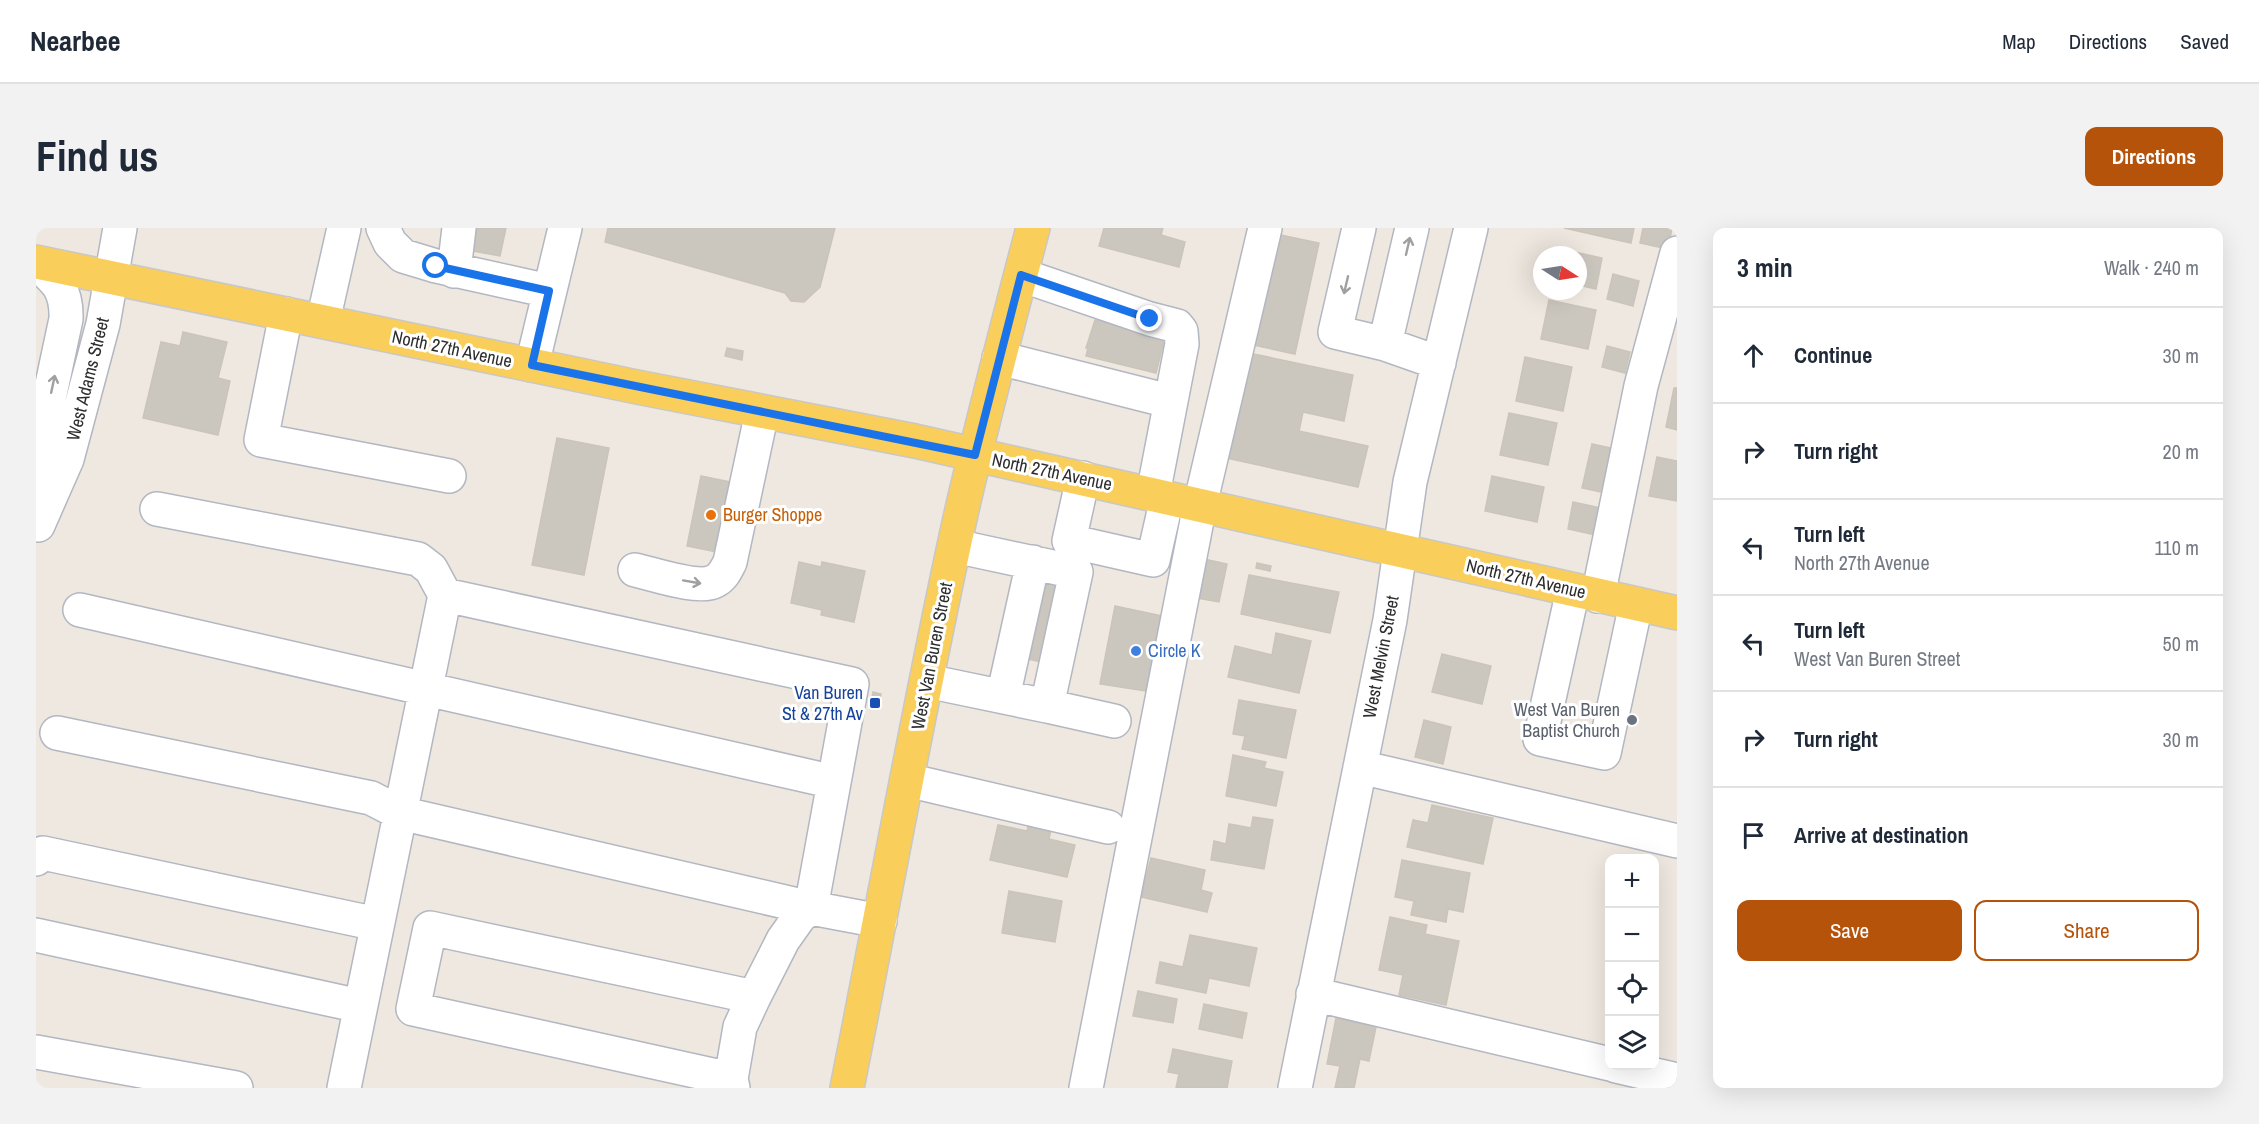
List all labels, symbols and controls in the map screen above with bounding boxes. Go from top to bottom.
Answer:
text: Nearbee [30,22,121,60]
text: Map [2002,27,2036,56]
text: Directions [2069,27,2147,56]
text: Saved [2180,27,2229,56]
button: Directions [2085,127,2223,186]
text: Find us [36,128,158,184]
one-way arrow [1403,237,1414,256]
north arrow [1533,246,1587,300]
text: 3 min [1737,250,1793,285]
route start [422,252,448,278]
text: Walk · 240 m [2104,254,2199,281]
one-way arrow [1340,275,1351,294]
route end [1136,305,1162,331]
street label: West Adams Street [60,315,115,443]
street label: North 27th Avenue [390,324,514,373]
icon: ahead [1737,339,1770,372]
text: Continue [1794,340,1872,370]
text: 30 m [2163,342,2199,369]
one-way arrow [47,375,59,394]
icon: right [1737,435,1770,468]
text: Turn right [1794,436,1878,466]
text: 20 m [2163,438,2199,465]
street label: North 27th Avenue [990,447,1114,496]
place label: Burger Shoppe [723,502,822,527]
marker: Burger Shoppe [704,508,718,522]
text: Turn left [1794,519,1865,549]
icon: left [1737,531,1770,564]
text: 110 m [2155,534,2199,561]
text: North 27th Avenue [1794,549,1930,576]
street label: North 27th Avenue [1464,553,1588,604]
one-way arrow [681,577,701,588]
street label: West Van Buren Street [905,580,958,732]
street label: West Melvin Street [1356,593,1405,720]
text: Turn left [1794,615,1865,645]
icon: left [1737,627,1770,660]
text: 50 m [2163,630,2199,657]
place label: Circle K [1148,638,1201,663]
marker: Circle K [1129,644,1143,658]
text: West Van Buren Street [1794,645,1960,672]
place label: Van Buren St & 27th Av [782,680,864,726]
marker: Van Buren St & 27th Av [868,696,882,710]
place label: West Van Buren Baptist Church [1514,697,1620,743]
marker: West Van Buren Baptist Church [1625,713,1639,727]
icon: right [1737,723,1770,756]
text: Turn right [1794,724,1878,754]
text: 30 m [2163,726,2199,753]
icon: arrive [1737,819,1770,852]
text: Arrive at destination [1794,820,1968,850]
map controls [1605,854,1659,1070]
button: + [1605,854,1659,908]
button: Save [1737,900,1962,961]
button: Share [1974,900,2199,961]
button: − [1605,908,1659,962]
button: locate [1605,962,1659,1016]
button: layers [1605,1016,1659,1070]

